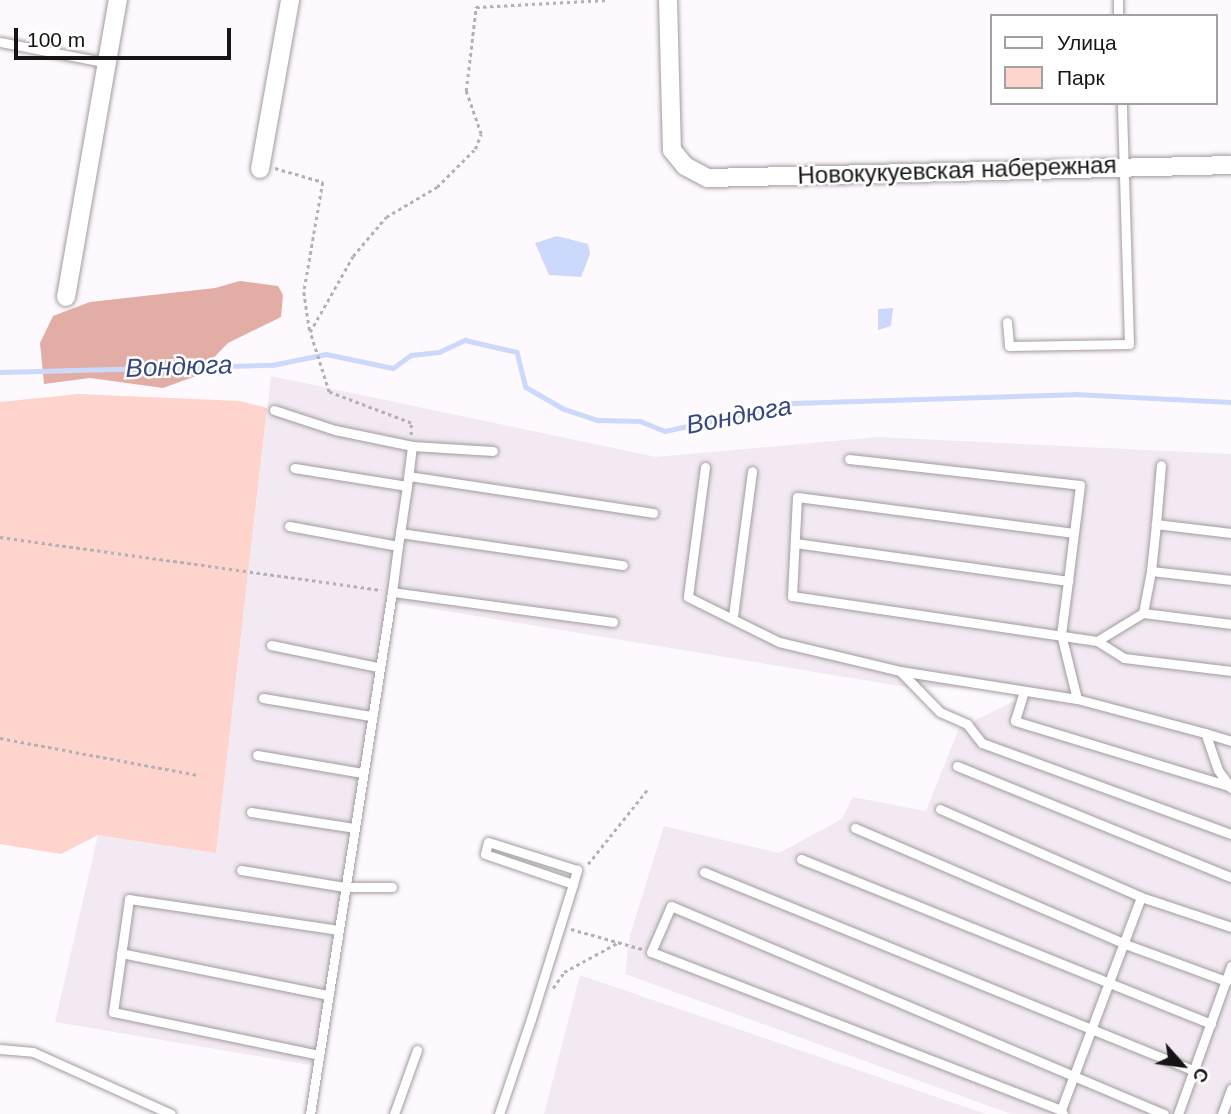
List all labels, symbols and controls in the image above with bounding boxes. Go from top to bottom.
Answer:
scale bar [18,14,234,58]
legend [990,14,1217,105]
text: 100 m [27,28,85,51]
text: Улица [1057,31,1117,54]
text: Парк [1057,66,1105,89]
street label: Новокукуевская набережная [797,150,1117,190]
water label: Вондюга [125,350,233,384]
water label: Вондюга [683,390,795,442]
north arrow [1147,1030,1217,1100]
text: С [1188,1064,1213,1086]

